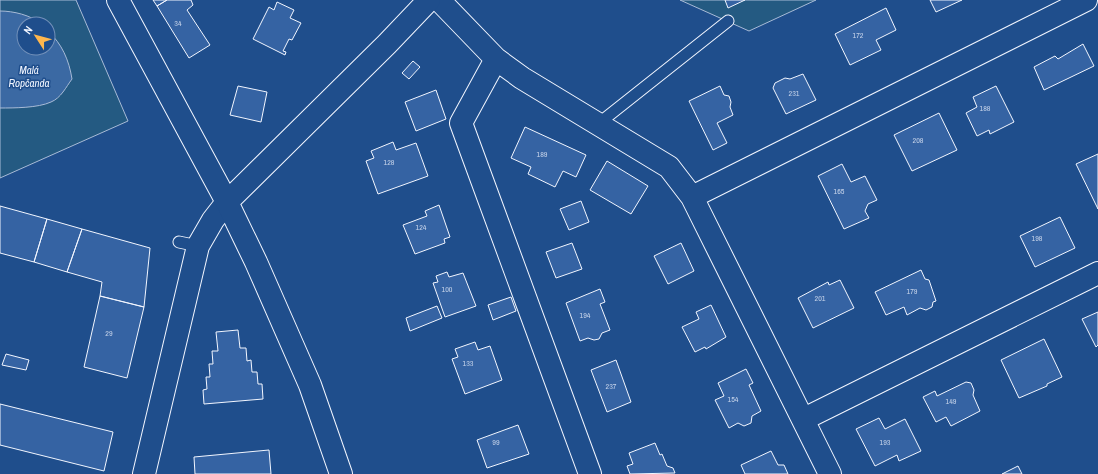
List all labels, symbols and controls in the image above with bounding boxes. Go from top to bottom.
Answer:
north arrow [16,16,56,56]
house number: 34 [174,18,182,28]
text: N [20,23,35,37]
house number: 172 [853,30,864,40]
water label: Malá Ropčanda [8,63,50,90]
house number: 231 [789,88,800,98]
house number: 188 [980,103,991,113]
house number: 208 [913,135,924,145]
house number: 189 [537,149,548,159]
house number: 128 [384,157,395,167]
house number: 165 [834,186,845,196]
house number: 124 [416,222,427,232]
house number: 198 [1032,233,1043,243]
house number: 100 [442,284,453,294]
house number: 179 [907,286,918,296]
house number: 201 [815,293,826,303]
house number: 194 [580,310,591,320]
house number: 29 [105,328,113,338]
house number: 133 [463,358,474,368]
house number: 237 [606,381,617,391]
house number: 154 [728,394,739,404]
house number: 149 [946,396,957,406]
house number: 99 [492,437,500,447]
house number: 193 [880,437,891,447]

